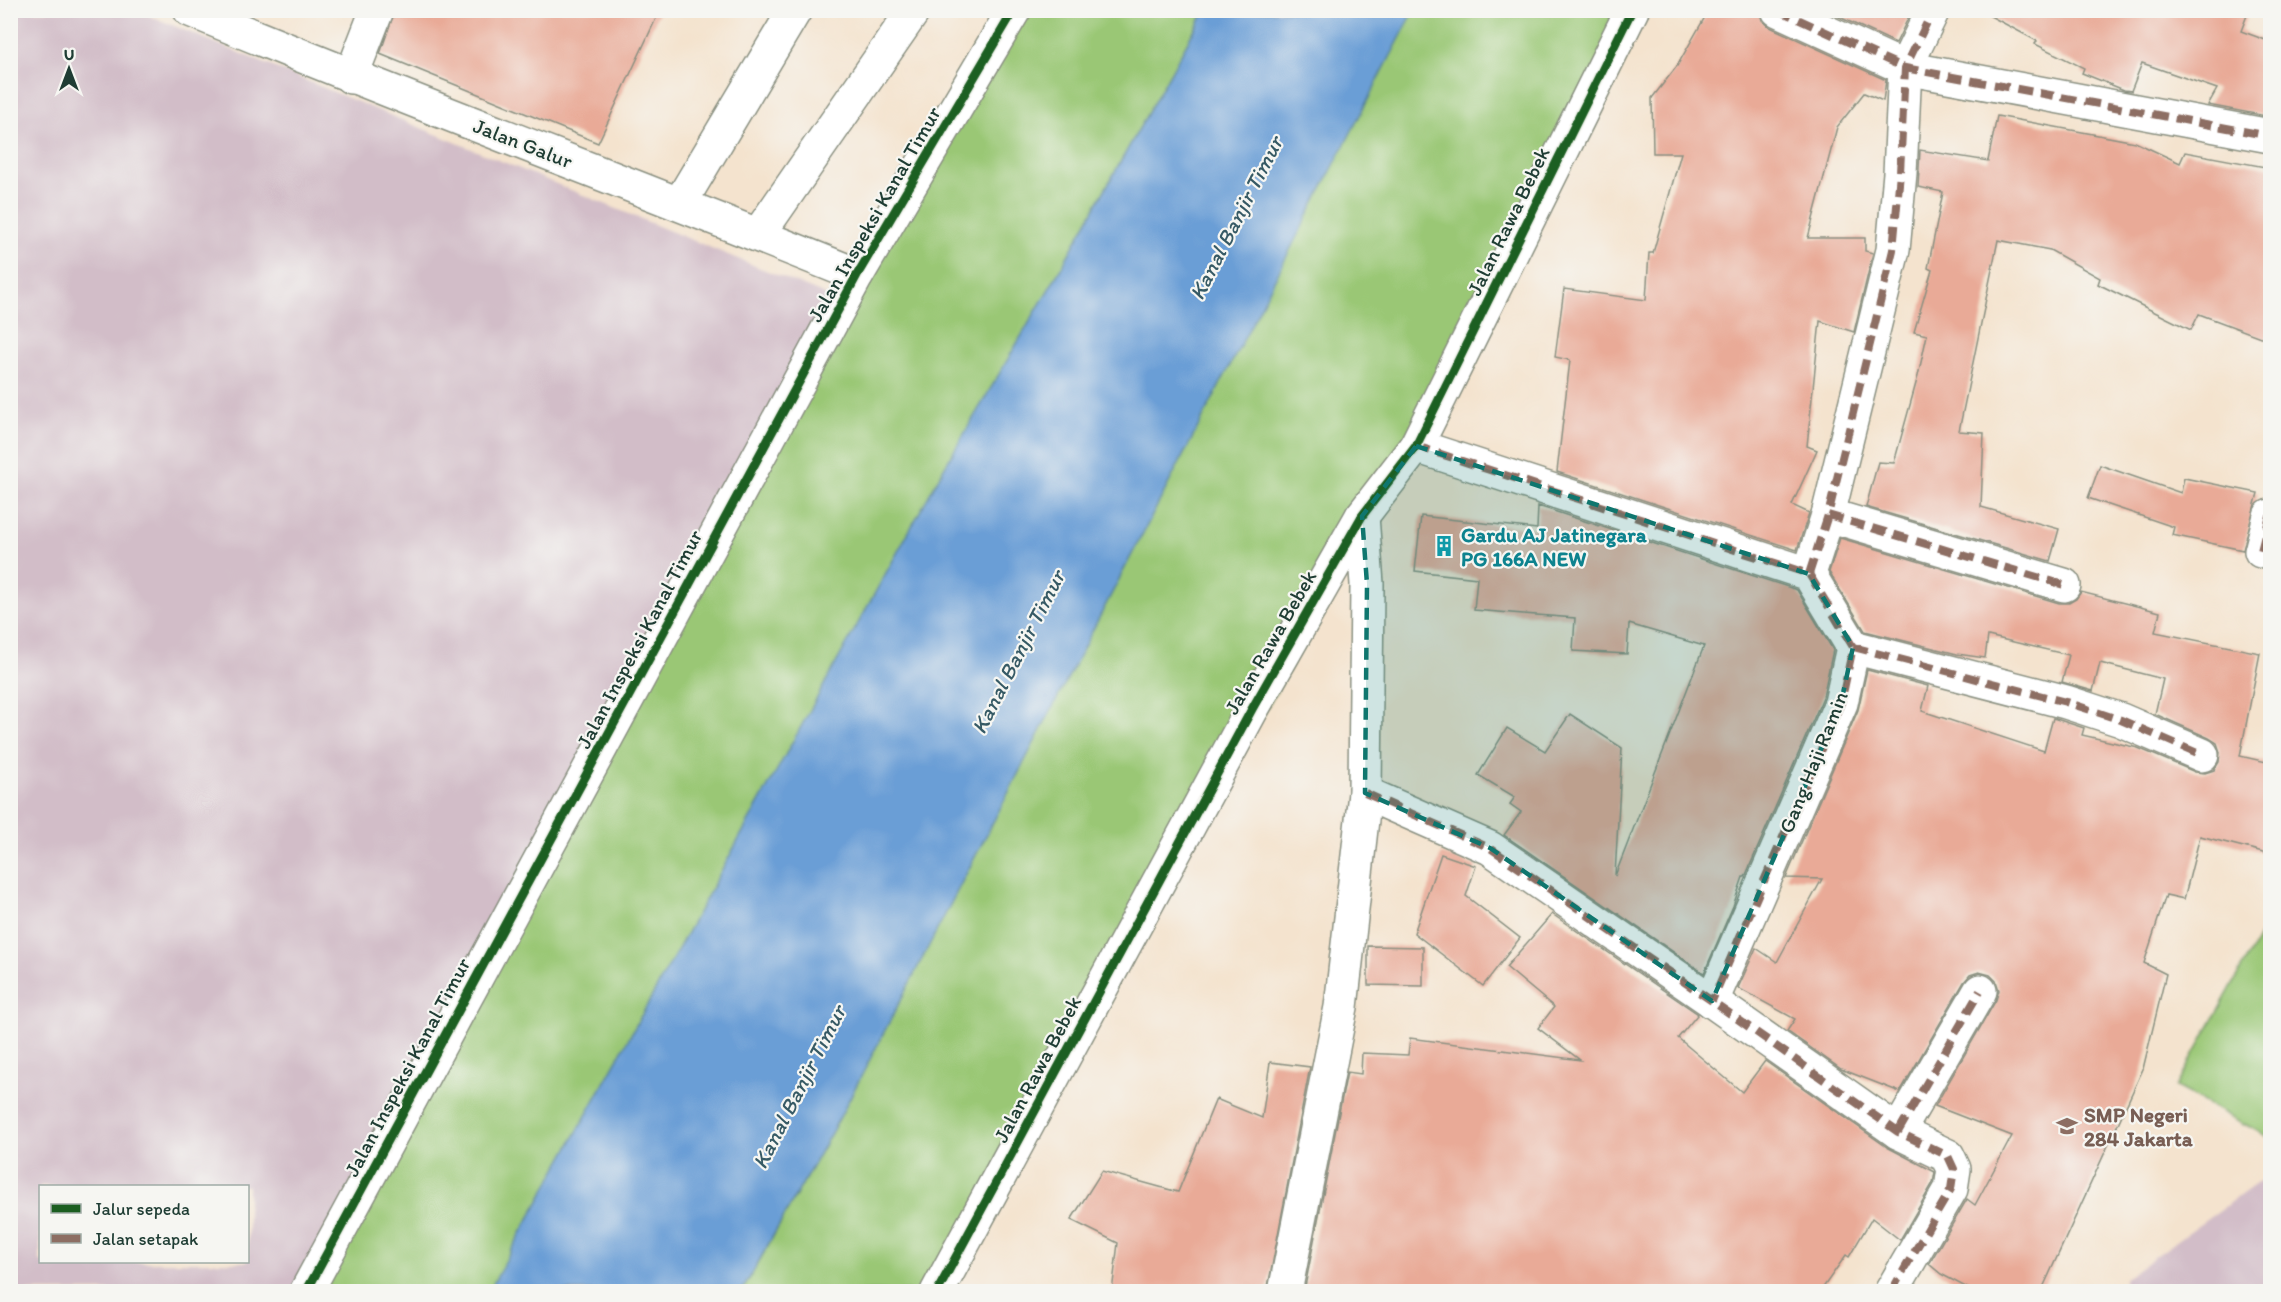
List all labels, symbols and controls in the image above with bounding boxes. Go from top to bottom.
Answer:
north arrow [39,39,99,99]
text: U [64,45,74,64]
street label: Jalan Inspeksi Kanal Timur [802,102,946,326]
street label: Jalan Galur [470,113,577,174]
water label: Kanal Banjir Timur [1183,130,1290,304]
street label: Jalan Rawa Bebek [1461,142,1555,299]
place label: Gardu AJ Jatinegara PG 166A NEW [1461,522,1648,571]
street label: Jalan Inspeksi Kanal Timur [571,525,707,753]
building icon: Gardu AJ Jatinegara PG 166A NEW [1432,534,1456,558]
water label: Kanal Banjir Timur [965,564,1072,738]
street label: Jalan Rawa Bebek [1219,565,1322,719]
street label: Gang Haji Ramin [1773,687,1853,837]
street label: Jalan Inspeksi Kanal Timur [339,953,475,1181]
street label: Jalan Rawa Bebek [988,991,1086,1147]
water label: Kanal Banjir Timur [746,999,853,1173]
place label: SMP Negeri 284 Jakarta [2084,1102,2194,1151]
school or university icon: SMP Negeri 284 Jakarta [2055,1114,2079,1138]
legend [39,1185,249,1263]
text: Jalur sepeda [93,1198,190,1220]
text: Jalan setapak [93,1228,199,1250]

